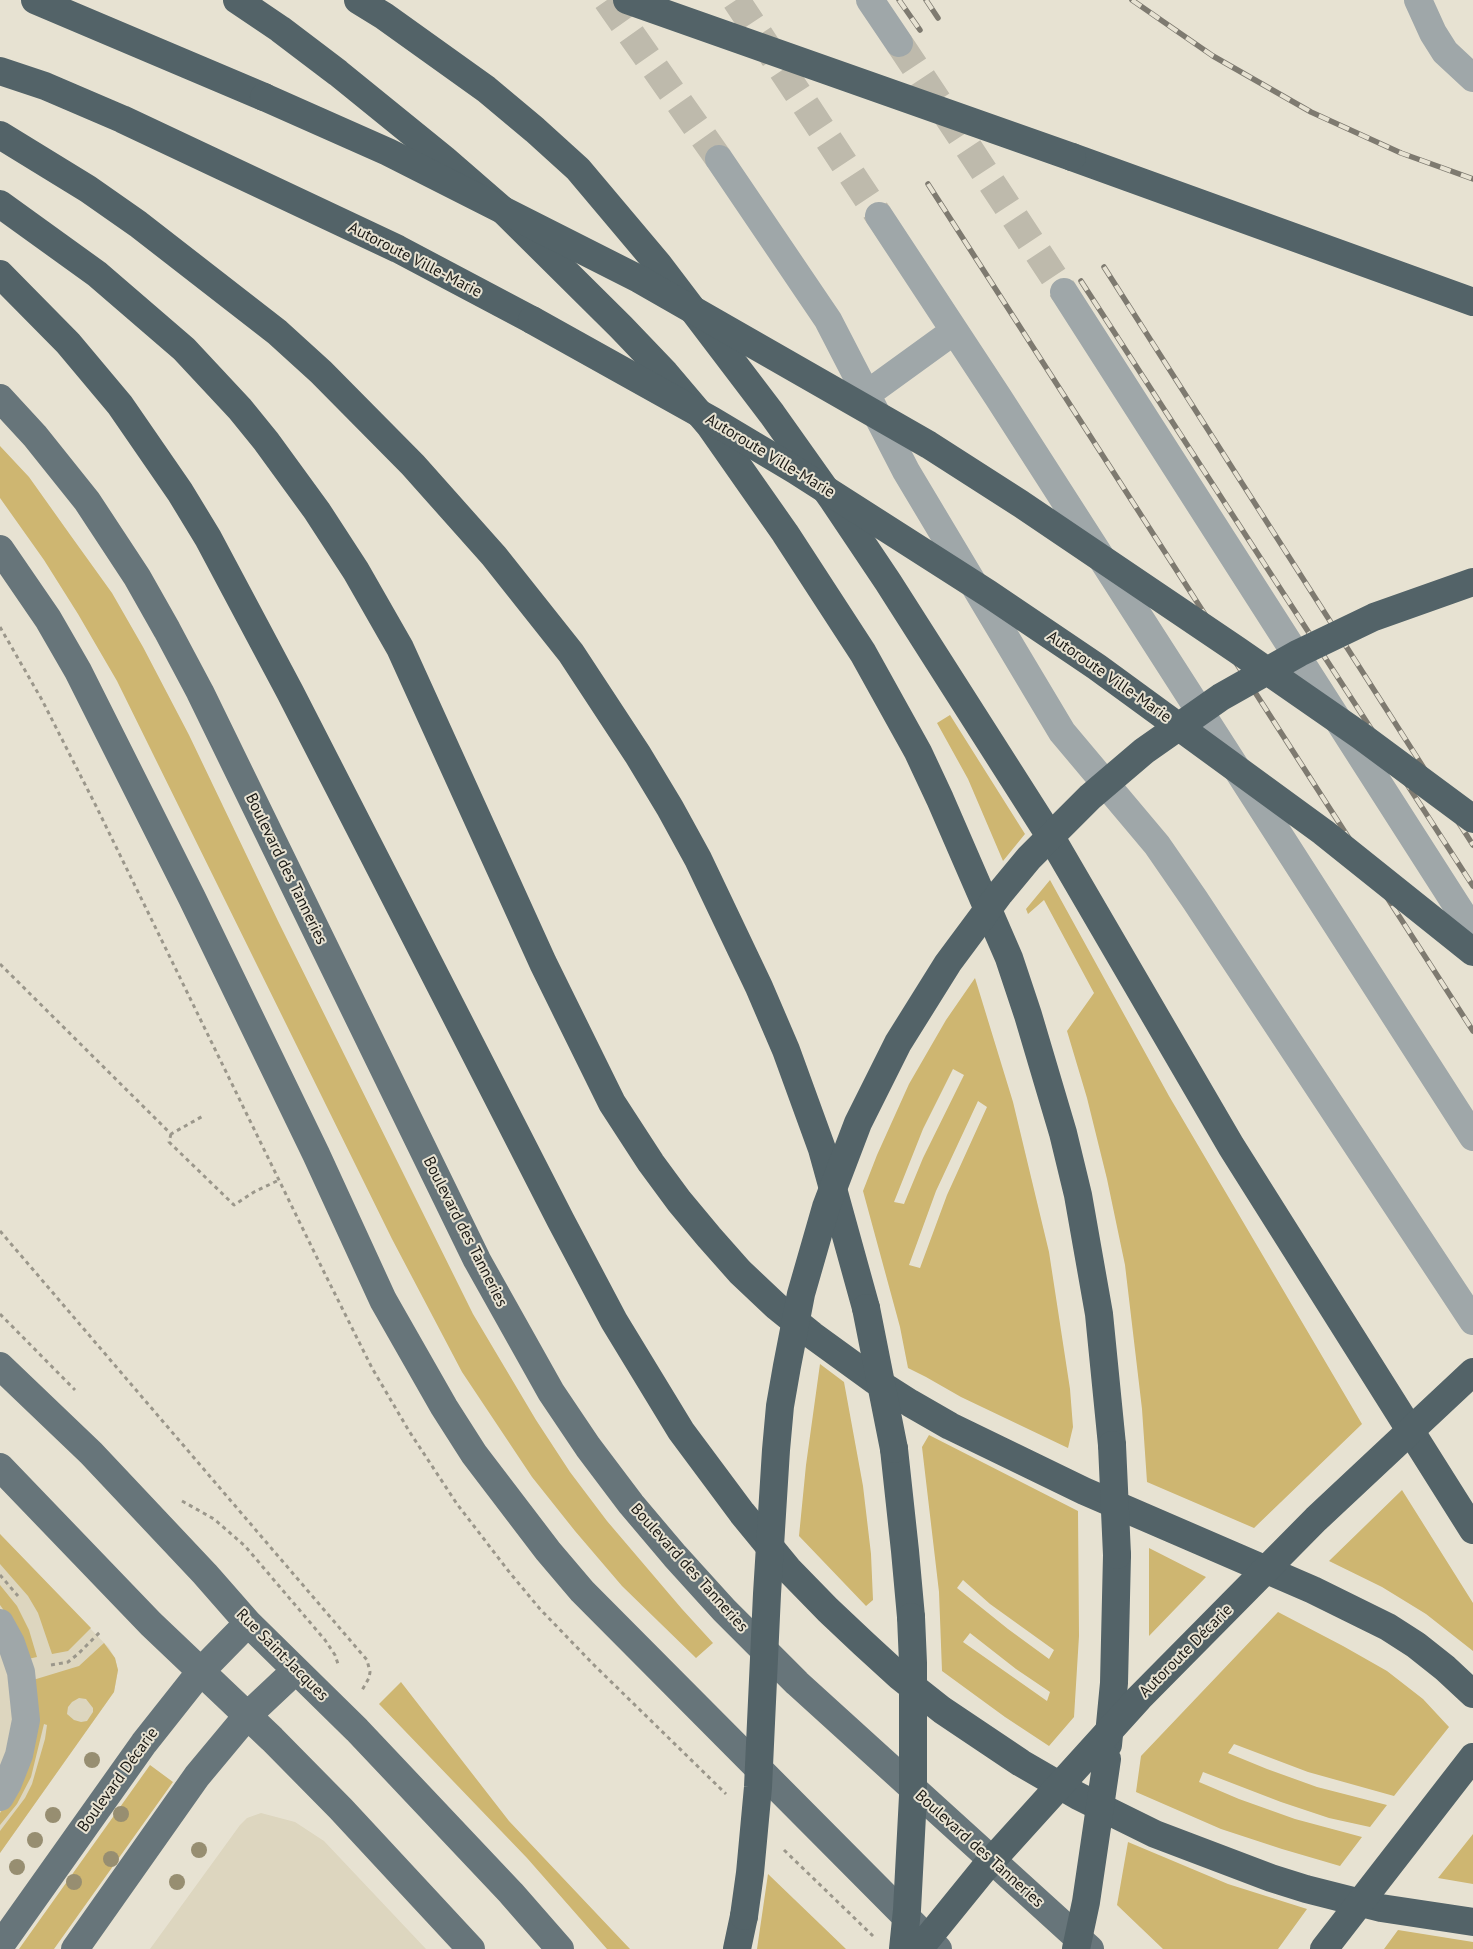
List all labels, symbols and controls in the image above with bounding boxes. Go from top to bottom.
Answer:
street label: Autoroute Ville-Marie [345,218,485,302]
street label: Autoroute Ville-Marie [702,410,838,502]
street label: Autoroute Ville-Marie [1043,627,1175,727]
street label: Boulevard des Tanneries [241,790,331,948]
street label: Boulevard des Tanneries [419,1154,511,1310]
street label: Boulevard des Tanneries [626,1500,752,1636]
street label: Autoroute Décarie [1136,1601,1236,1701]
street label: Rue Saint-Jacques [232,1605,332,1705]
street label: Boulevard Décarie [74,1724,162,1836]
street label: Boulevard des Tanneries [911,1786,1047,1912]

